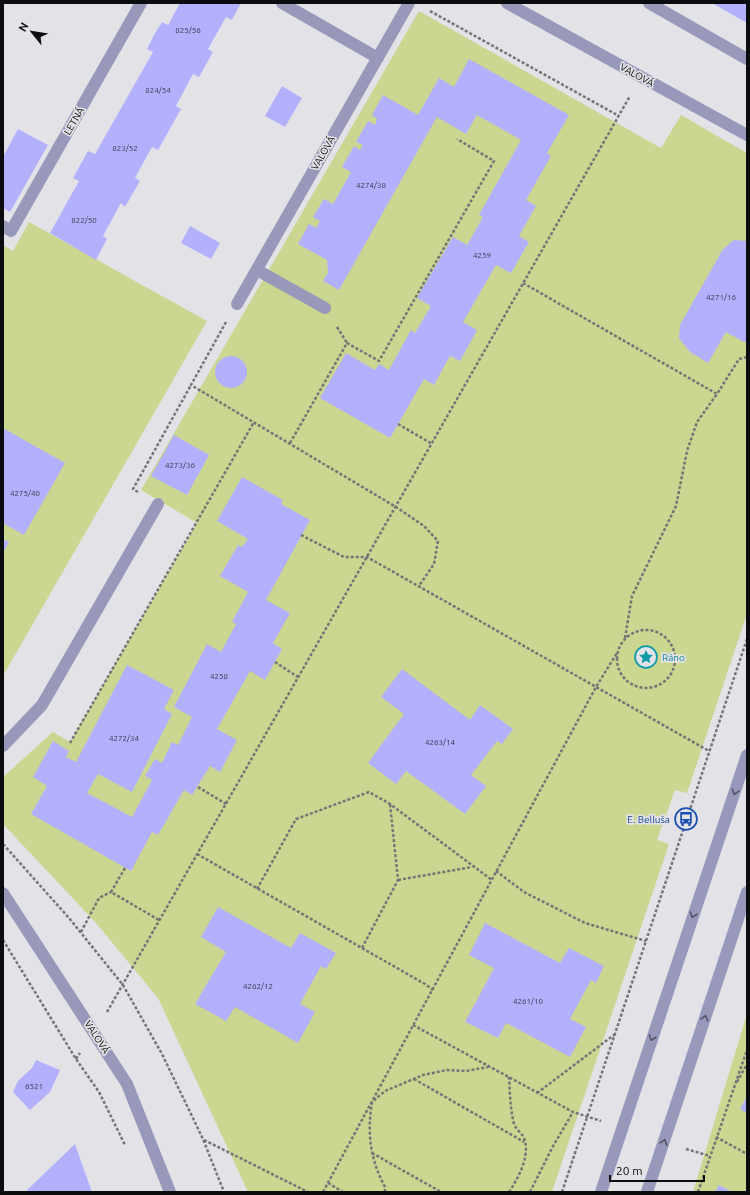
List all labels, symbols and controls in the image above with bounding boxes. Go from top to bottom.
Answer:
north arrow [12,12,52,52]
text: N [16,20,31,34]
house number: 825/56 [175,26,201,35]
street label: VALOVÁ [618,60,657,89]
house number: 824/54 [145,86,171,95]
street label: LETNÁ [61,104,86,137]
street label: VALOVÁ [308,133,337,172]
house number: 823/52 [112,144,138,153]
house number: 4274/38 [356,181,386,190]
house number: 822/50 [71,216,97,225]
house number: 4259 [473,251,491,260]
house number: 4271/16 [706,293,736,302]
house number: 4273/36 [165,461,195,470]
house number: 4275/40 [10,489,40,498]
place icon: Ráno [633,644,659,670]
place label: Ráno [662,652,685,663]
house number: 4258 [210,672,229,681]
house number: 4272/34 [109,734,139,743]
house number: 4263/14 [425,738,455,747]
one-way arrow [731,788,739,795]
bus stop icon: E. Belluša [673,806,699,832]
place label: E. Belluša [627,814,670,825]
one-way arrow [690,912,698,919]
house number: 4262/12 [243,982,273,991]
house number: 4261/10 [513,997,543,1006]
one-way arrow [700,1015,709,1022]
street label: VALOVÁ [82,1018,113,1056]
one-way arrow [648,1035,657,1042]
house number: 6521 [25,1082,43,1091]
one-way arrow [659,1138,667,1145]
scale bar [610,1157,704,1183]
text: 20 m [616,1164,643,1177]

